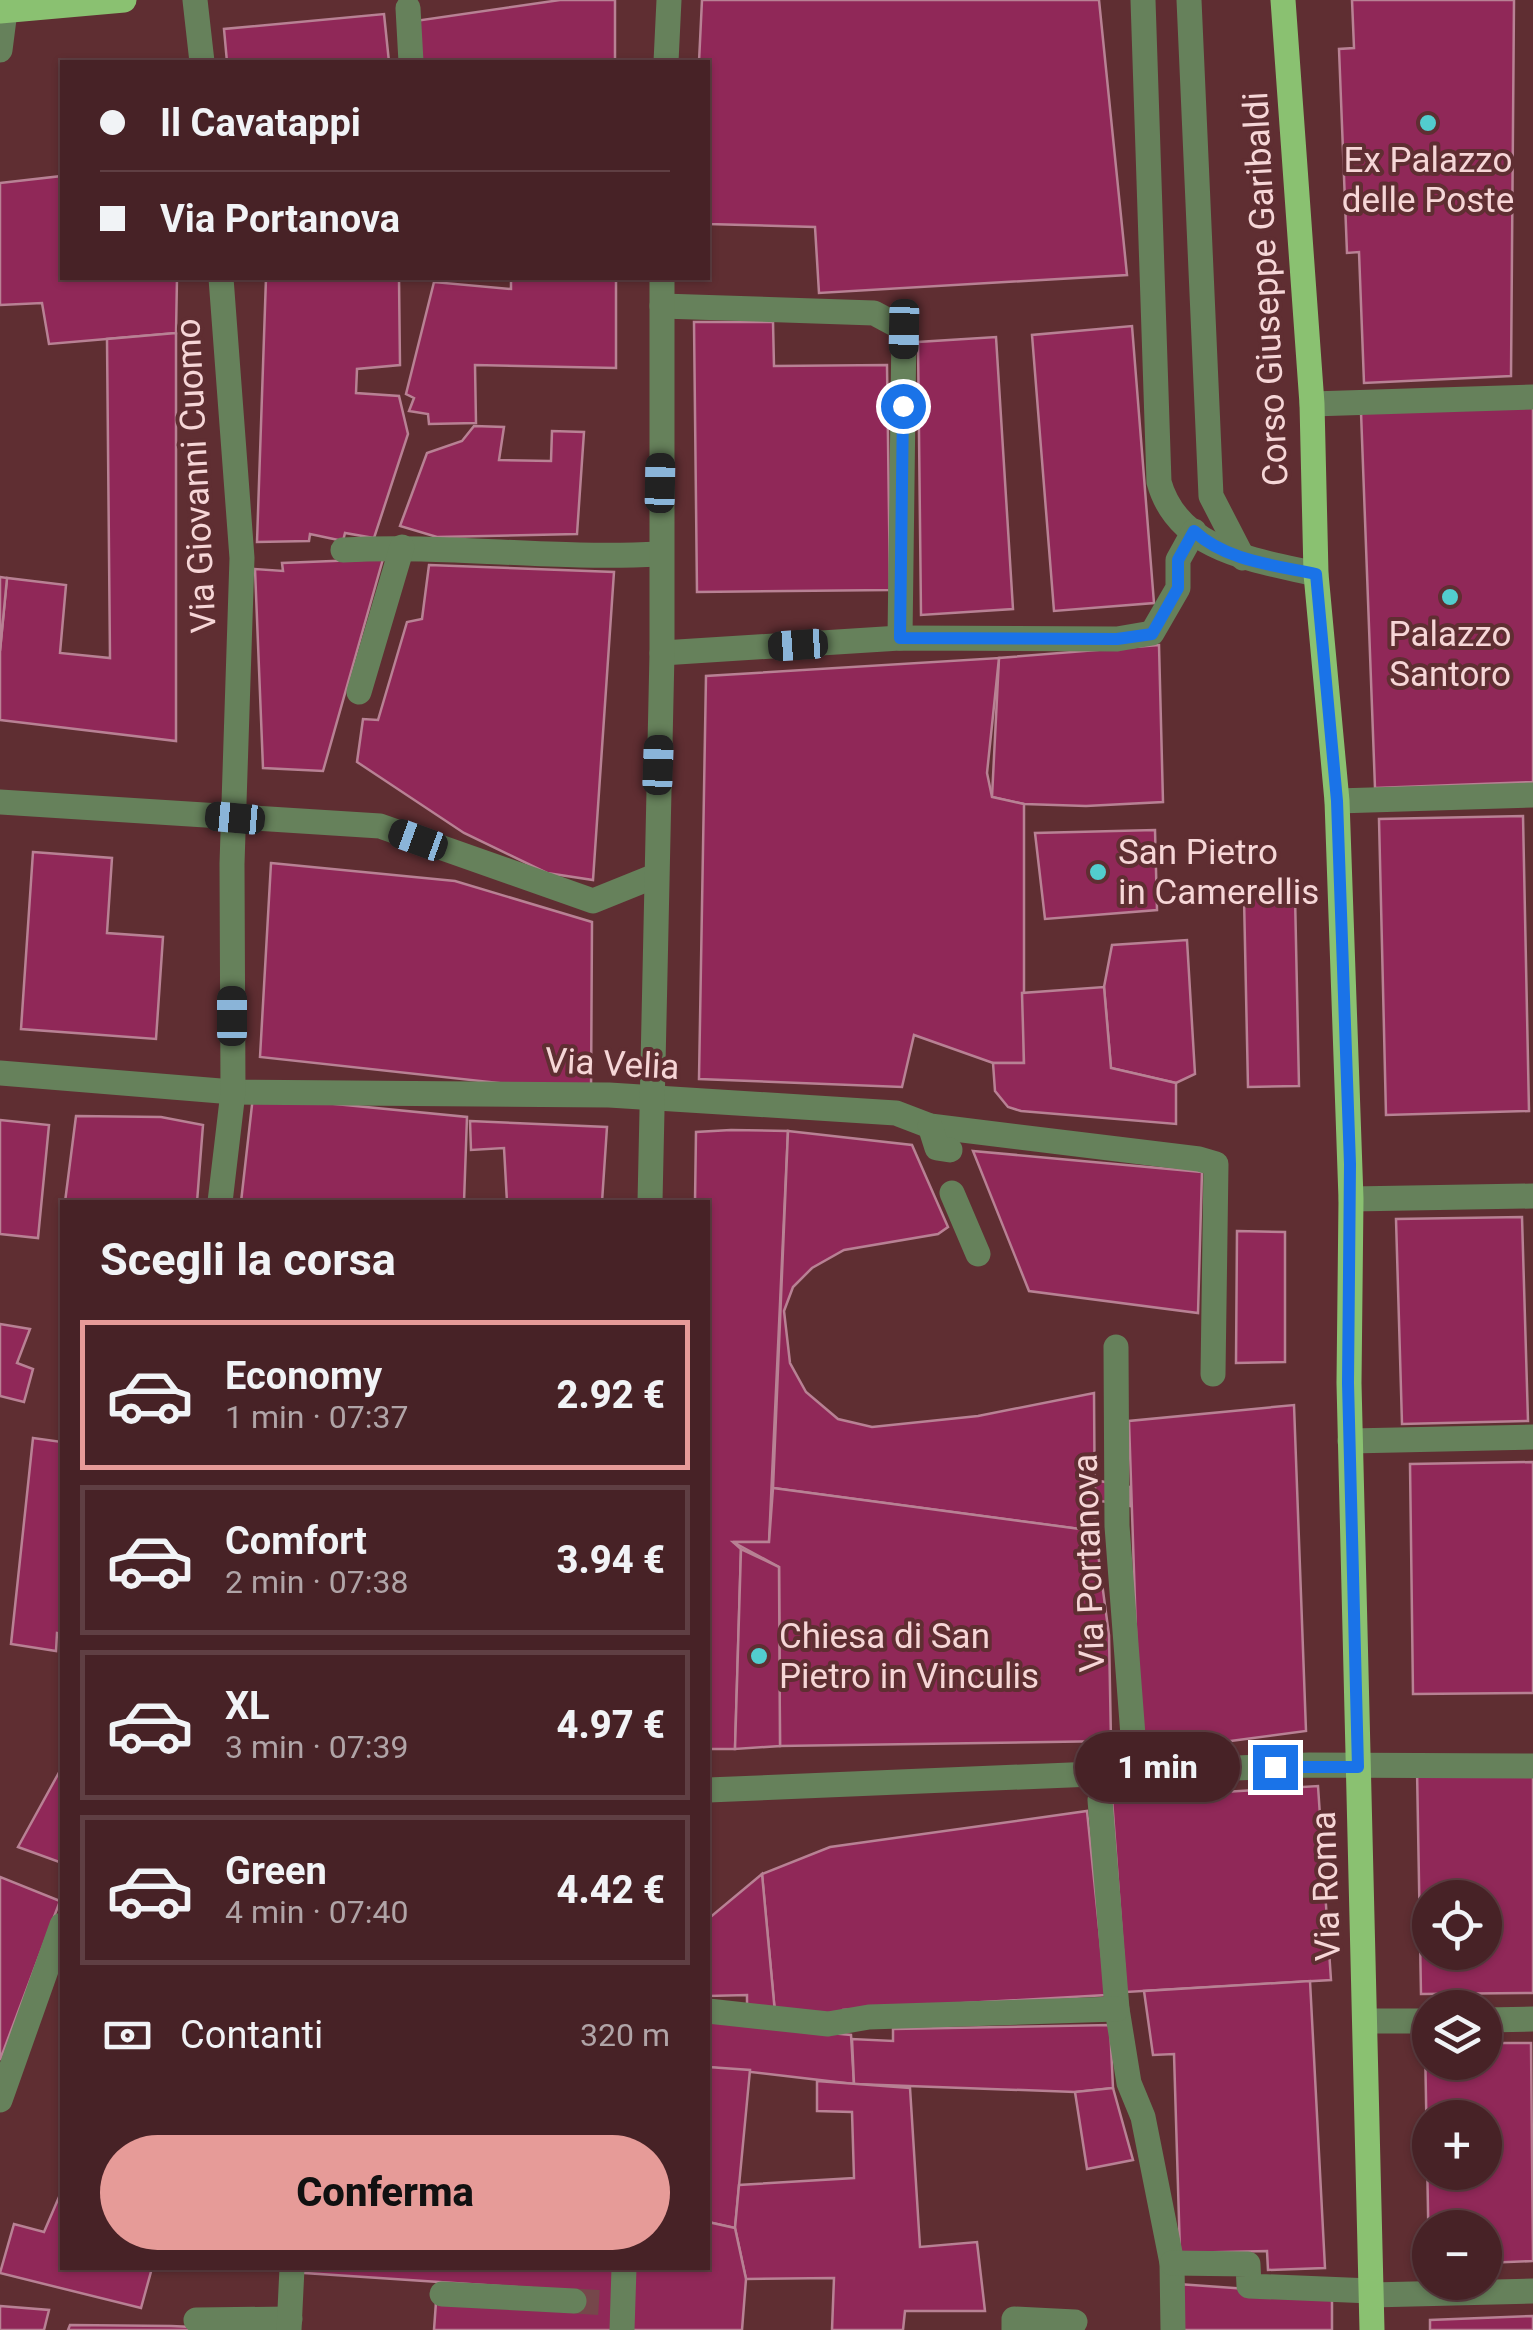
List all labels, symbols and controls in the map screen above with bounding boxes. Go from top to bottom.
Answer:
street label: Corso Giuseppe Garibaldi [1235,91,1297,487]
text: Il Cavatappi [160,101,361,145]
marker: Ex Palazzo delle Poste [1417,112,1439,134]
place label: Ex Palazzo delle Poste [1342,140,1514,221]
text: Via Portanova [160,197,400,241]
car [888,299,920,359]
street label: Via Giovanni Cuomo [167,318,225,634]
route start [881,384,926,429]
car [644,453,676,513]
marker: Palazzo Santoro [1439,586,1461,608]
place label: Palazzo Santoro [1389,614,1511,695]
car [767,628,829,662]
car [642,734,674,796]
car [204,800,266,836]
car [385,816,451,864]
place label: San Pietro in Camerellis [1118,832,1319,913]
marker: San Pietro in Camerellis [1087,861,1109,883]
car [217,986,247,1046]
street label: Via Velia [544,1040,680,1088]
text: Scegli la corsa [100,1233,396,1286]
icon: car [105,1350,195,1440]
text: Economy [225,1354,382,1398]
text: 2.92 € [557,1373,665,1417]
text: 1 min · 07:37 [225,1398,408,1436]
street label: Via Portanova [1065,1453,1113,1673]
icon: car [105,1515,195,1605]
text: Comfort [225,1519,367,1563]
text: 3.94 € [557,1538,665,1582]
text: 2 min · 07:38 [225,1563,408,1601]
place label: Chiesa di San Pietro in Vinculis [779,1616,1039,1697]
marker: Chiesa di San Pietro in Vinculis [748,1645,770,1667]
icon: car [105,1680,195,1770]
text: XL [225,1684,270,1728]
text: 4.97 € [557,1703,665,1747]
text: 3 min · 07:39 [225,1728,408,1766]
callout: 1 min [1075,1732,1240,1802]
route end [1253,1745,1298,1790]
text: 1 min [1117,1748,1198,1786]
street label: Via Roma [1303,1810,1349,1962]
icon: car [105,1845,195,1935]
text: Green [225,1849,327,1893]
text: 4.42 € [557,1868,665,1912]
map controls [1412,1880,1502,2300]
button: locate [1412,1880,1502,1970]
text: 4 min · 07:40 [225,1893,408,1931]
button: layers [1412,1990,1502,2080]
icon: cash [100,2008,155,2063]
text: Contanti [180,2013,323,2057]
text: 320 m [580,2016,670,2054]
button: + [1412,2100,1502,2190]
button: Conferma [100,2135,670,2250]
button: − [1412,2210,1502,2300]

